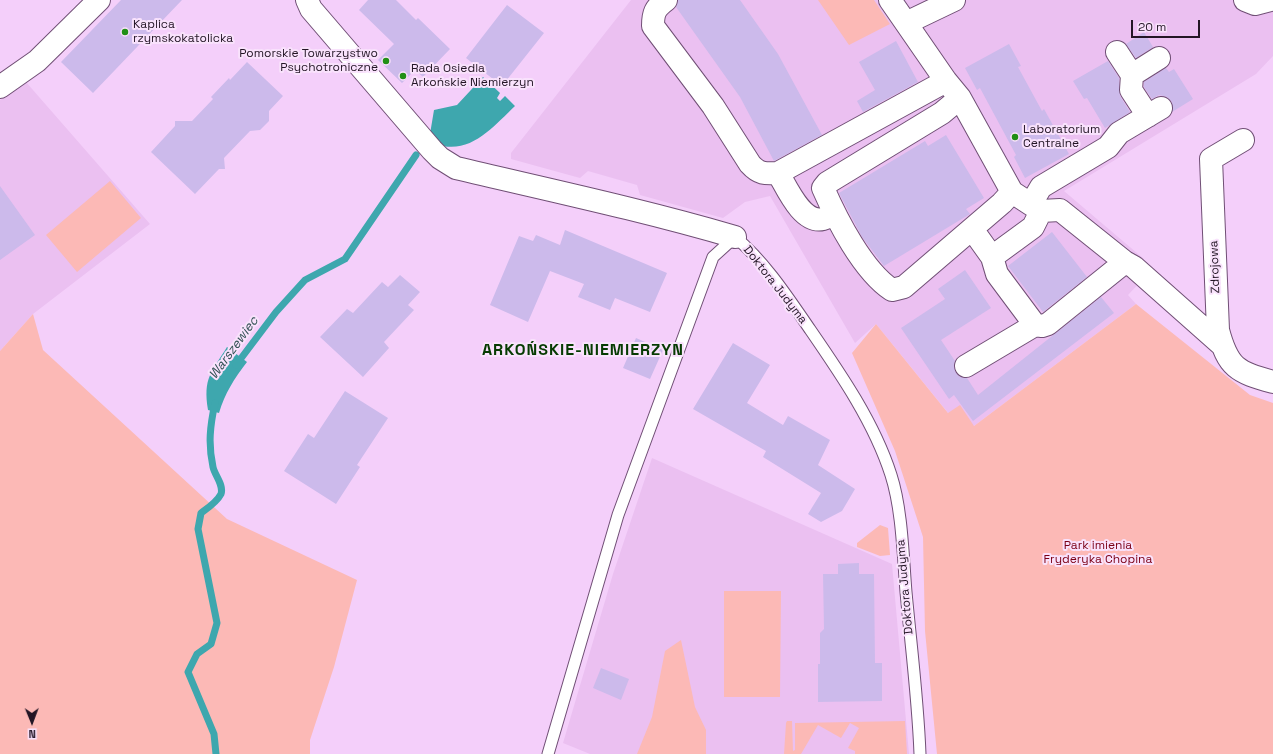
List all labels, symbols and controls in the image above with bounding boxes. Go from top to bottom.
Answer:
scale bar [1133,12,1202,38]
place label: Kaplica rzymskokatolicka [133,18,233,46]
text: 20 m [1138,19,1166,35]
marker: Kaplica rzymskokatolicka [120,27,130,37]
place label: Pomorskie Towarzystwo Psychotroniczne [239,47,378,75]
marker: Pomorskie Towarzystwo Psychotroniczne [381,56,391,66]
place label: Rada Osiedla Arkońskie Niemierzyn [411,62,534,90]
marker: Rada Osiedla Arkońskie Niemierzyn [398,71,408,81]
place label: Laboratorium Centralne [1023,123,1100,151]
marker: Laboratorium Centralne [1010,132,1020,142]
street label: Zdrojowa [1207,240,1223,294]
street label: Doktora Judyma [740,243,810,327]
water label: Warszewiec [206,314,262,382]
district label: ARKOŃSKIE-NIEMIERZYN [482,341,684,361]
street label: Doktora Judyma [894,539,916,635]
park label: Park imienia Fryderyka Chopina [1044,539,1152,567]
north arrow [12,702,52,742]
text: N [28,727,36,741]

